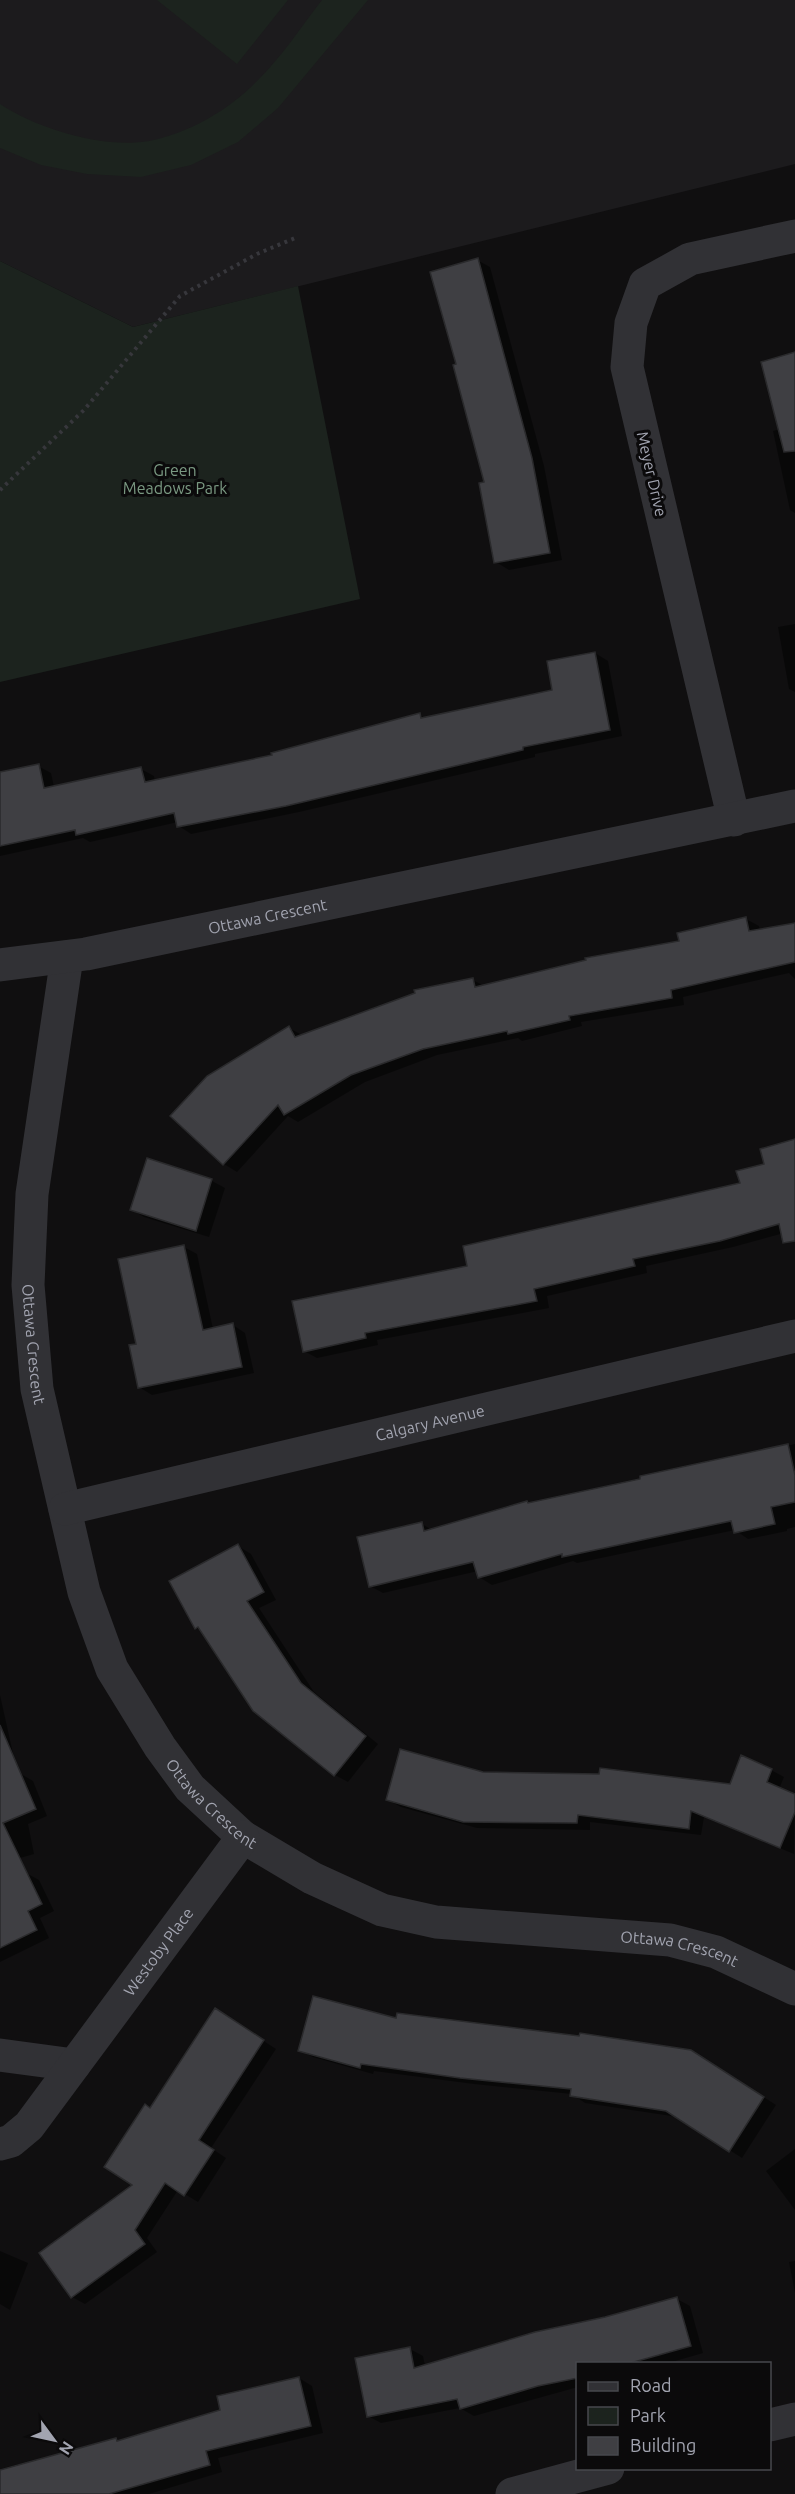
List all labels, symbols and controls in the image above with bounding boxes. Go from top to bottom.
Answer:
street label: Meyer Drive [633,430,671,518]
park label: Green Meadows Park [123,461,227,497]
street label: Ottawa Crescent [206,895,329,937]
street label: Ottawa Crescent [19,1283,49,1407]
street label: Calgary Avenue [374,1401,486,1444]
street label: Ottawa Crescent [163,1755,261,1853]
street label: Westoby Place [120,1904,197,1999]
street label: Ottawa Crescent [620,1927,742,1971]
legend [576,2362,771,2470]
text: Road [630,2375,672,2395]
text: Park [630,2405,666,2425]
north arrow [24,2410,84,2470]
text: Building [630,2435,696,2455]
text: N [56,2438,77,2458]

